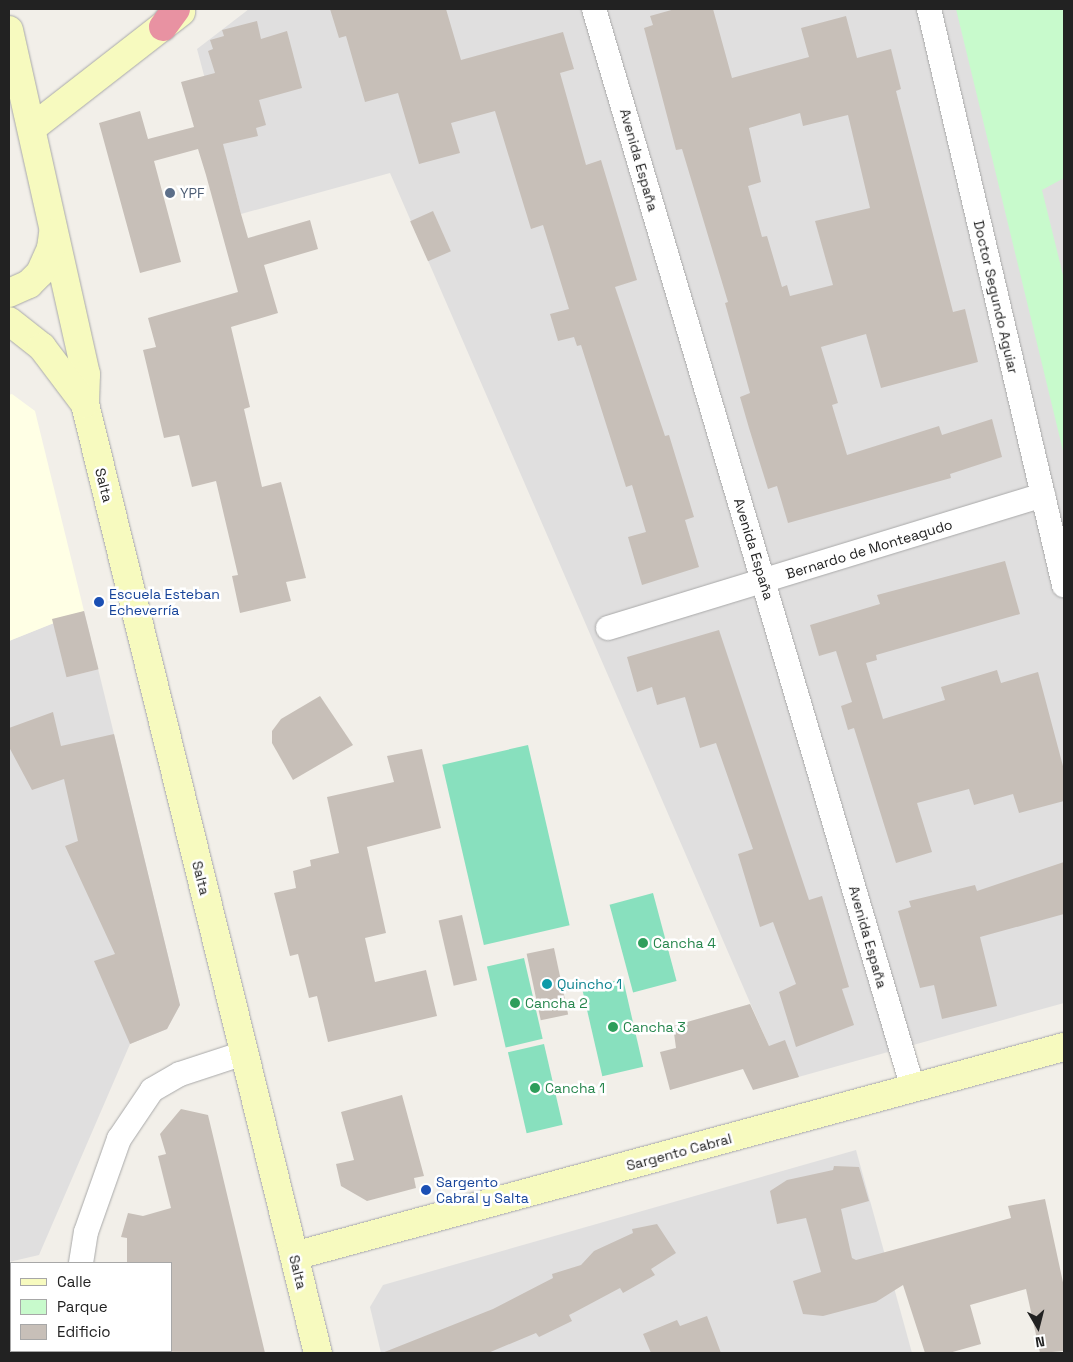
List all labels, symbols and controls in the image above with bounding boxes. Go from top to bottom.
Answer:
street label: Avenida España [616,107,662,213]
place label: YPF [180,185,205,201]
marker: YPF [164,187,176,199]
street label: Doctor Segundo Aguiar [970,219,1022,375]
street label: Salta [92,466,116,504]
street label: Avenida España [731,496,777,602]
street label: Bernardo de Monteagudo [784,516,954,582]
place label: Escuela Esteban Echeverría [109,586,220,618]
marker: Escuela Esteban Echeverría [93,596,105,608]
street label: Salta [189,859,213,897]
street label: Avenida España [845,884,891,990]
place label: Cancha 4 [653,935,716,951]
marker: Cancha 4 [637,937,649,949]
place label: Quincho 1 [557,976,622,992]
marker: Quincho 1 [541,978,553,990]
place label: Cancha 2 [525,995,588,1011]
marker: Cancha 2 [509,997,521,1009]
place label: Cancha 3 [623,1019,686,1035]
marker: Cancha 3 [607,1021,619,1033]
place label: Cancha 1 [545,1080,605,1096]
marker: Cancha 1 [529,1082,541,1094]
street label: Sargento Cabral [625,1130,733,1174]
place label: Sargento Cabral y Salta [436,1174,529,1206]
marker: Sargento Cabral y Salta [420,1184,432,1196]
street label: Salta [286,1253,310,1291]
legend [10,1262,172,1352]
text: Calle [57,1272,92,1291]
text: Parque [57,1297,108,1316]
north arrow [1013,1302,1063,1352]
text: Edificio [57,1322,111,1341]
text: N [1034,1332,1046,1351]

